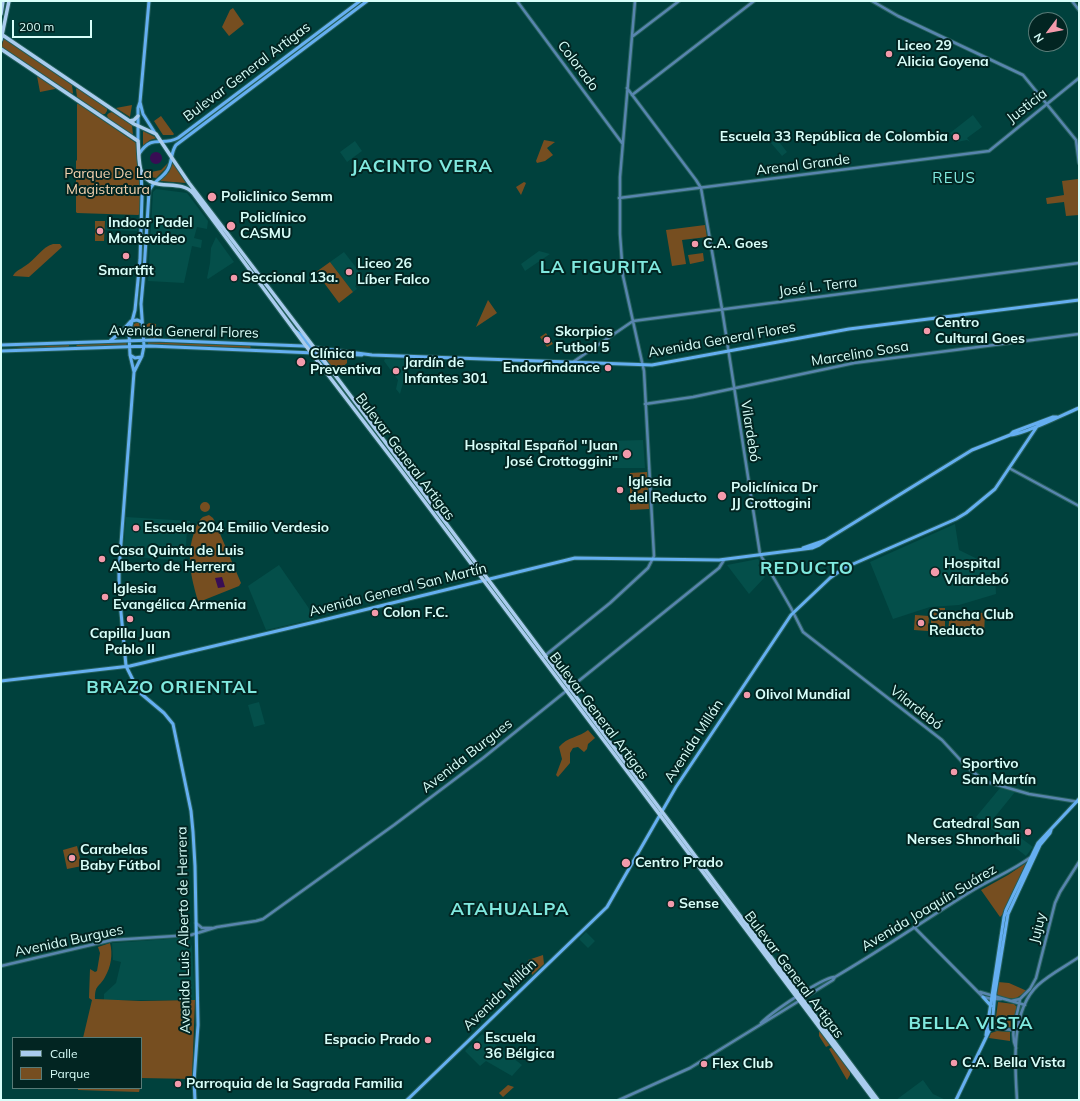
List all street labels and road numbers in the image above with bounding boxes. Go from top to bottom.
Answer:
street label: Bulevar General Artigas [180,19,314,125]
street label: Colorado [554,38,602,94]
street label: Justicia [1004,85,1050,127]
street label: Arenal Grande [755,151,851,179]
street label: José L. Terra [778,274,858,300]
street label: Avenida General Flores [647,319,797,361]
street label: Avenida General Flores [109,322,259,342]
street label: Marcelino Sosa [810,338,910,370]
street label: Bulevar General Artigas [352,390,458,524]
street label: Vilardebó [737,399,763,463]
street label: Avenida General San Martín [308,560,488,620]
street label: Bulevar General Artigas [546,649,652,783]
street label: Vilardebó [886,682,946,734]
street label: Avenida Millán [661,696,727,786]
street label: Avenida Burgues [418,715,516,797]
street label: Avenida Luis Alberto de Herrera [174,826,194,1034]
street label: Avenida Joaquín Suárez [858,861,1000,955]
street label: Bulevar General Artigas [741,908,847,1042]
street label: Jujuy [1026,911,1050,945]
street label: Avenida Burgues [13,921,125,961]
street label: Avenida Millán [460,956,540,1034]

